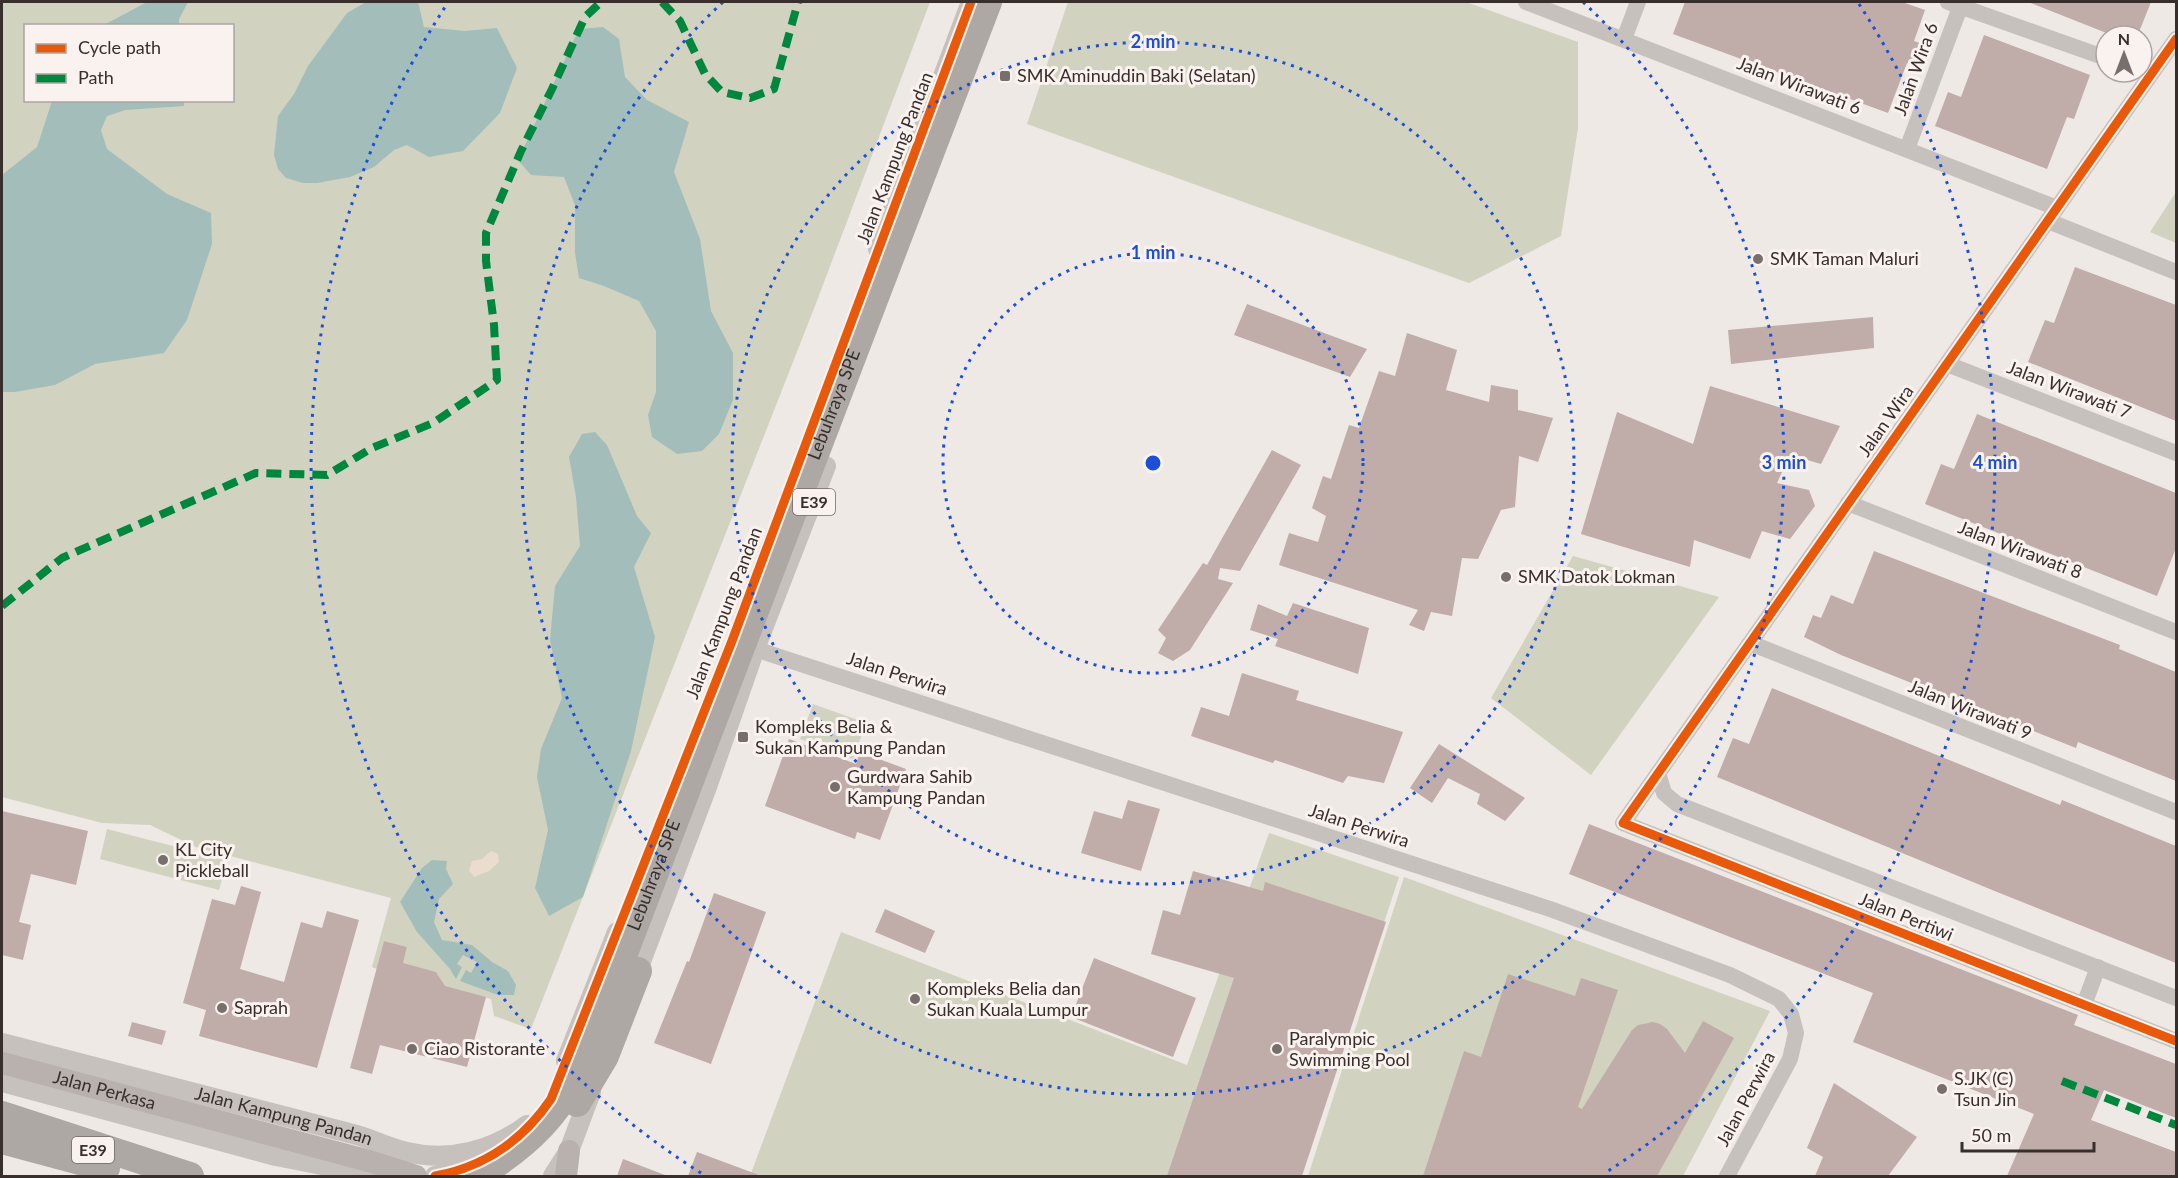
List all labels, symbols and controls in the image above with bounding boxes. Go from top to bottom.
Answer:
street label: Jalan Wira 6 [1888,19,1942,118]
legend [24,24,234,102]
north arrow [2094,24,2154,84]
text: N [2118,29,2130,48]
text: 2 min [1131,30,1175,52]
text: Cycle path [78,36,161,58]
street label: Jalan Wirawati 6 [1734,51,1864,119]
place label: SMK Aminuddin Baki (Selatan) [1017,64,1255,86]
text: Path [78,66,114,88]
street label: Jalan Kampung Pandan [851,69,937,247]
marker: SMK Aminuddin Baki (Selatan) [998,69,1012,83]
text: 1 min [1131,241,1175,263]
place label: SMK Taman Maluri [1770,247,1919,269]
marker: SMK Taman Maluri [1751,252,1765,266]
street label: Lebuhraya SPE [802,345,864,463]
street label: Jalan Wirawati 7 [2004,355,2134,423]
street label: Jalan Wira [1853,381,1918,460]
text: 3 min [1762,451,1806,473]
text: 4 min [1973,451,2017,473]
centre of rings [1143,453,1163,473]
road number: E39 [793,489,835,515]
street label: Jalan Wirawati 8 [1955,515,2085,583]
street label: Jalan Kampung Pandan [680,524,766,702]
place label: SMK Datok Lokman [1518,565,1675,587]
marker: SMK Datok Lokman [1499,570,1513,584]
street label: Jalan Perwira [844,646,950,700]
street label: Jalan Wirawati 9 [1906,674,2035,744]
place label: Kompleks Belia & Sukan Kampung Pandan [755,715,946,758]
marker: Kompleks Belia & Sukan Kampung Pandan [736,730,750,744]
place label: Gurdwara Sahib Kampung Pandan [847,765,985,808]
marker: Gurdwara Sahib Kampung Pandan [828,780,842,794]
street label: Jalan Perwira [1306,798,1412,852]
street label: Lebuhraya SPE [622,816,684,933]
place label: KL City Pickleball [175,838,249,881]
marker: KL City Pickleball [156,853,170,867]
street label: Jalan Pertiwi [1856,887,1957,945]
place label: Kompleks Belia dan Sukan Kuala Lumpur [927,977,1088,1020]
marker: Kompleks Belia dan Sukan Kuala Lumpur [908,992,922,1006]
place label: Saprah [234,996,288,1018]
marker: Saprah [215,1001,229,1015]
place label: Paralympic Swimming Pool [1289,1027,1410,1070]
place label: Ciao Ristorante [424,1037,545,1059]
marker: Ciao Ristorante [405,1042,419,1056]
marker: Paralympic Swimming Pool [1270,1042,1284,1056]
street label: Jalan Perwira [1711,1047,1779,1150]
street label: Jalan Perkasa [51,1065,158,1114]
place label: S.JK (C) Tsun Jin [1954,1067,2016,1110]
street label: Jalan Kampung Pandan [193,1082,376,1149]
marker: S.JK (C) Tsun Jin [1935,1082,1949,1096]
scale bar [1962,1115,2094,1153]
text: 50 m [1971,1124,2011,1146]
road number: E39 [72,1137,114,1163]

